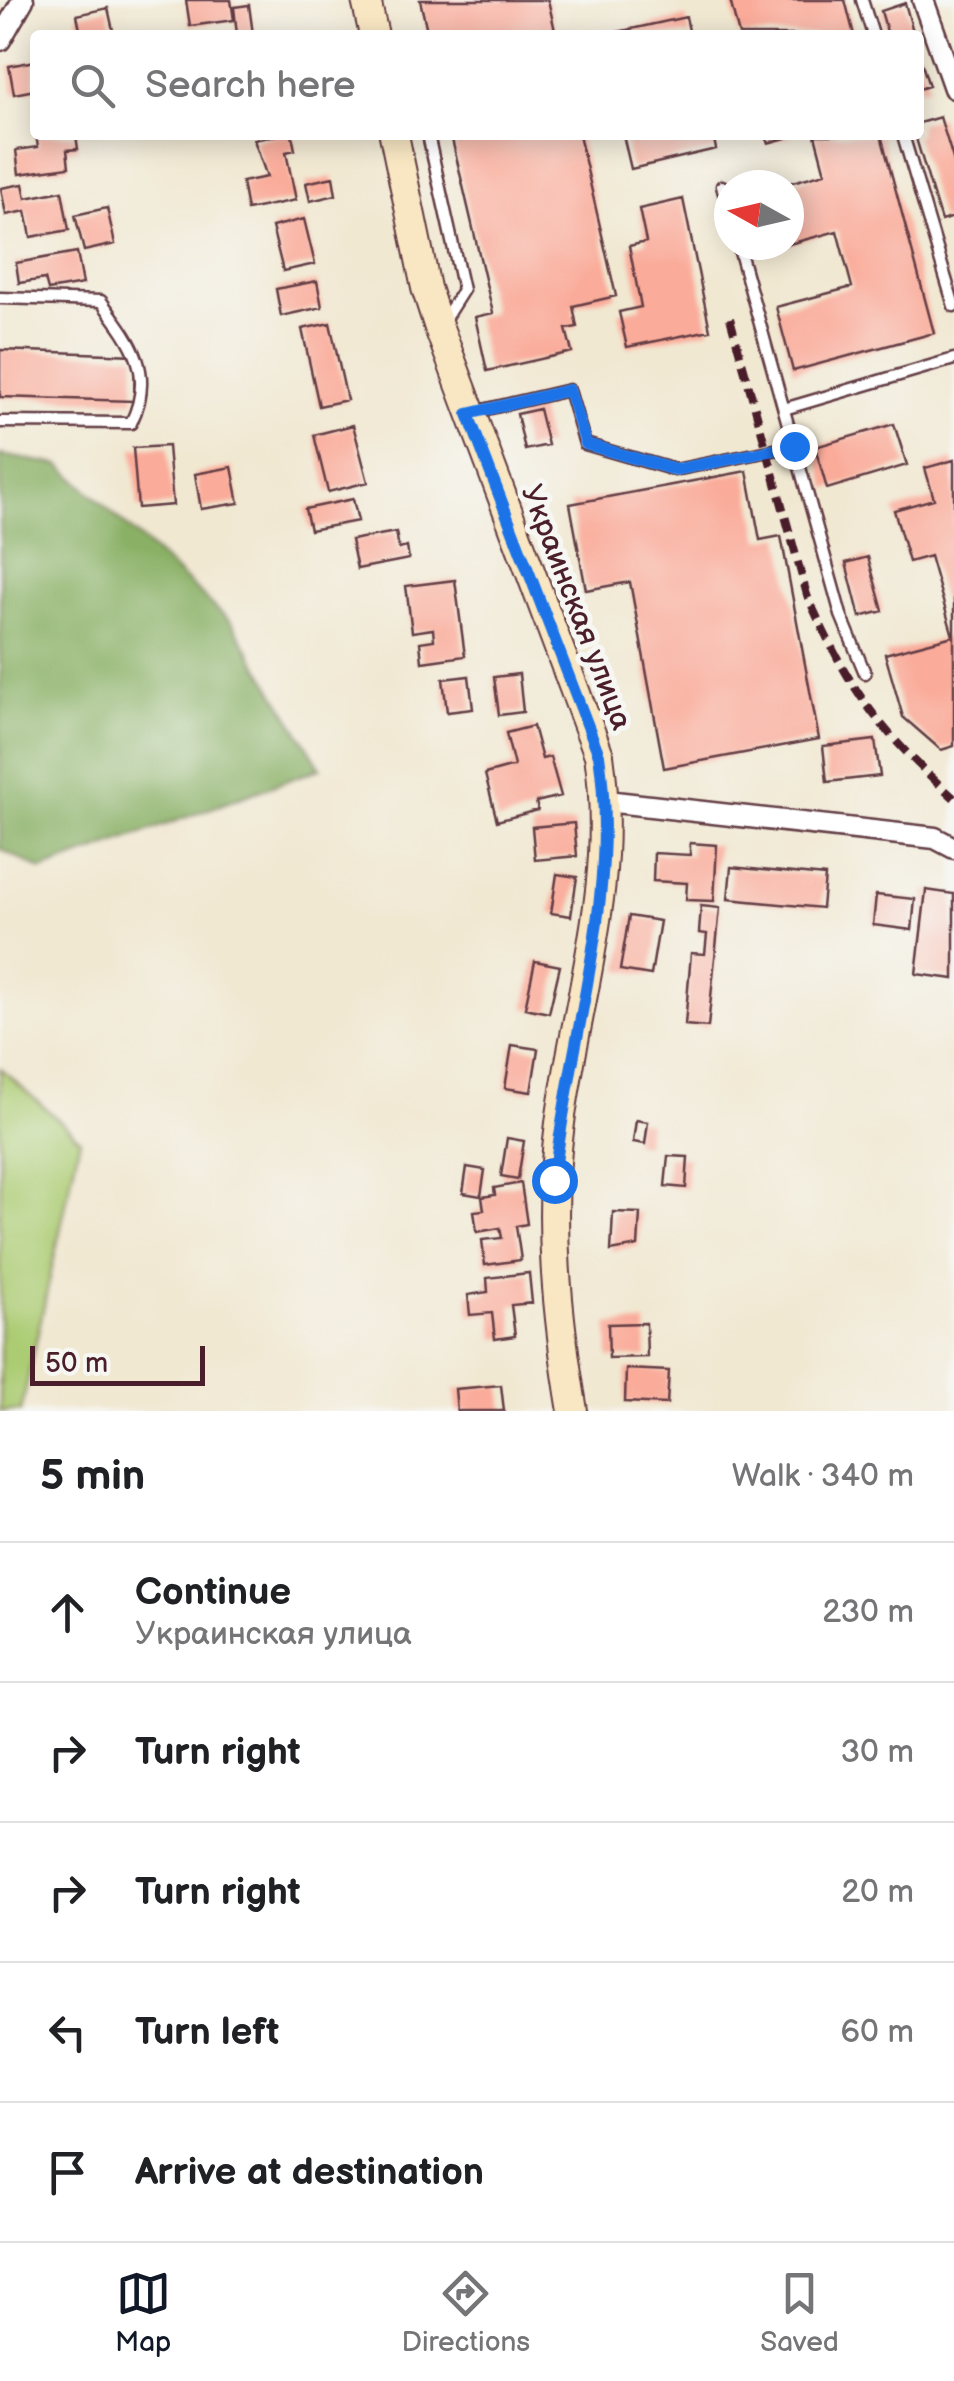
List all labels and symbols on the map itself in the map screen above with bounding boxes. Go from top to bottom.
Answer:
north arrow [714,170,804,260]
route end [772,424,818,470]
street label: Украинская улица [513,480,639,735]
route start [532,1158,578,1204]
scale bar [30,1341,205,1386]

